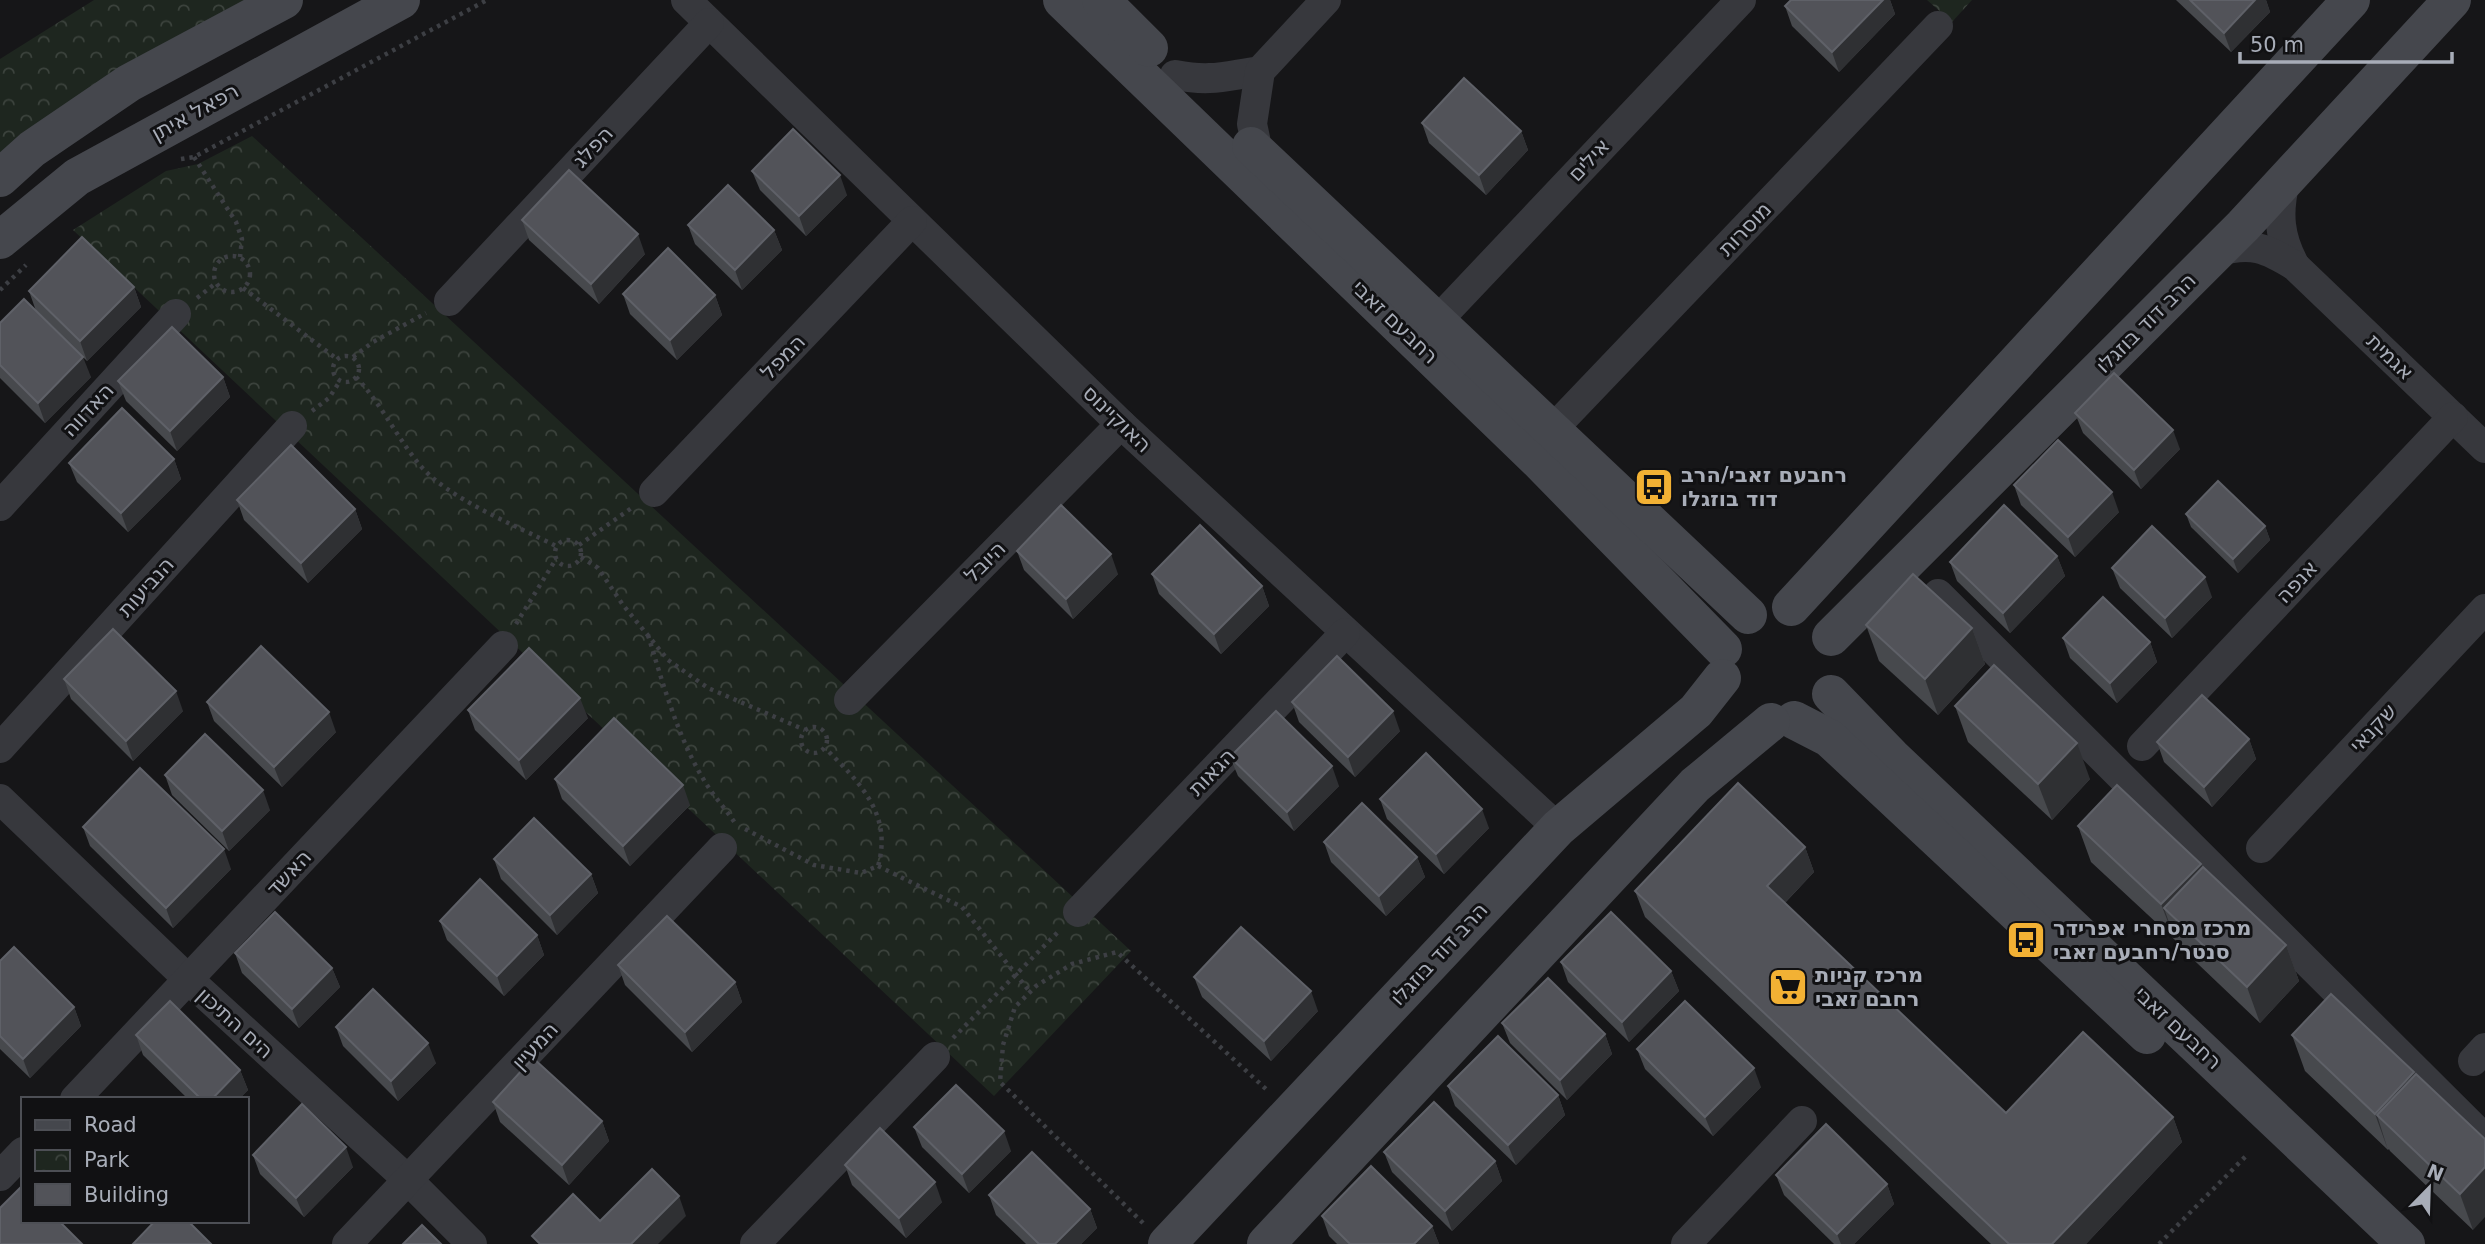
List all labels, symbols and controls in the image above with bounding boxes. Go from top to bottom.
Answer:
scale bar [2240,21,2452,65]
text: 50 m [2250,33,2304,57]
street label: רפאל איתן [147,78,243,146]
street label: הפלג [568,121,618,173]
street label: אילים [1563,134,1615,186]
street label: מוסרות [1714,197,1776,261]
street label: הרב דוד בוזגלו [2091,268,2201,378]
street label: רחבעם זאבי [1347,275,1443,369]
street label: אגמית [2362,329,2418,385]
street label: המפל [756,330,810,384]
street label: האדווה [57,378,119,442]
street label: האוקיינוס [1078,381,1156,457]
place label: רחבעם זאבי/הרב דוד בוזגלו [1681,463,1847,511]
bus stop icon: רחבעם זאבי/הרב דוד בוזגלו [1633,466,1675,508]
street label: היובל [959,536,1011,588]
street label: הנביעות [113,552,179,622]
street label: אנפה [2271,556,2323,608]
street label: שקנאי [2345,699,2401,757]
street label: הגאות [1184,744,1240,800]
street label: האשד [262,845,316,901]
street label: הרב דוד בוזגלו [1385,898,1493,1010]
place label: מרכז מסחרי אפרידר סנטר/רחבעם זאבי [2053,916,2251,964]
bus stop icon: מרכז מסחרי אפרידר סנטר/רחבעם זאבי [2005,919,2047,961]
place label: מרכז קניות רחבם זאבי [1815,963,1923,1011]
supermarket icon: מרכז קניות רחבם זאבי [1767,966,1809,1008]
street label: רחבעם זאבי [2130,982,2226,1074]
street label: הים התיכון [192,983,278,1063]
street label: המעיין [507,1017,563,1075]
legend [21,1097,248,1223]
text: Road [84,1113,137,1137]
text: Park [84,1148,130,1172]
north arrow [2394,1153,2464,1223]
text: N [2424,1159,2447,1186]
text: Building [84,1183,169,1207]

